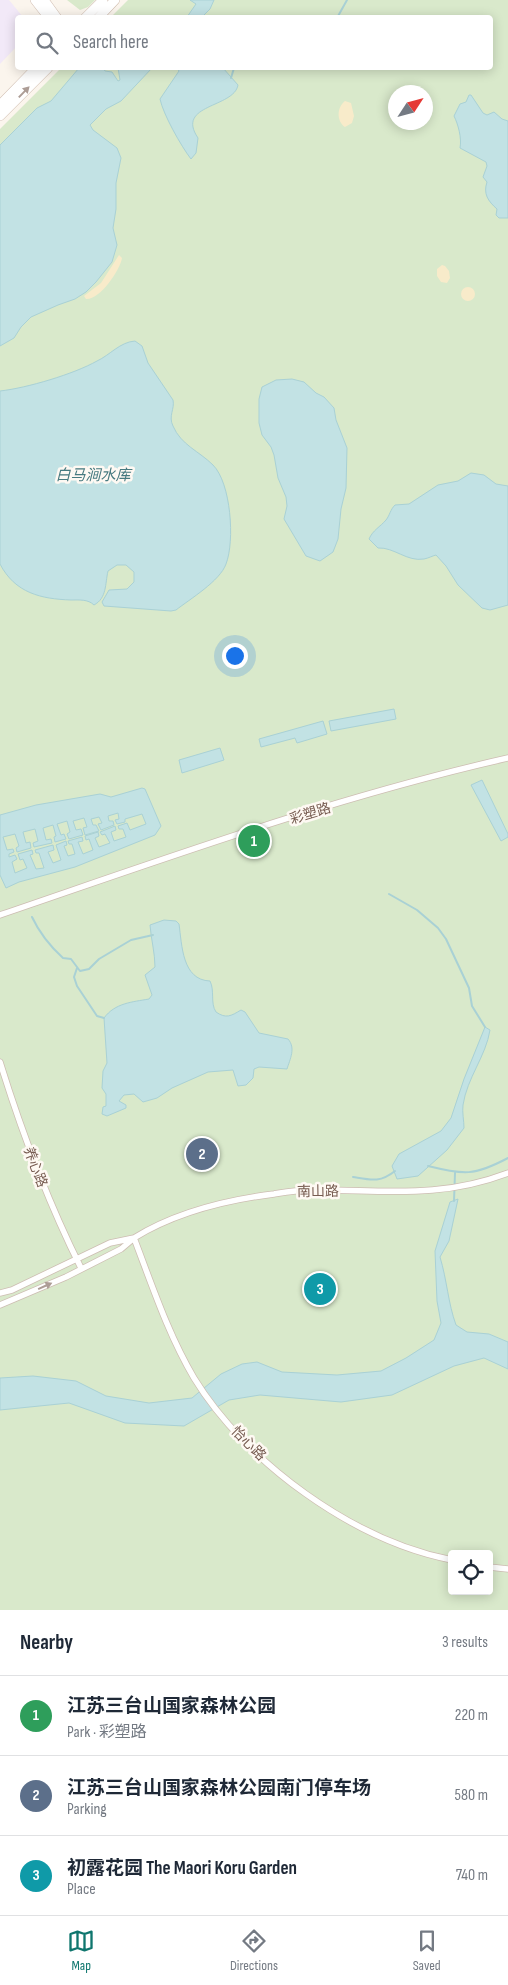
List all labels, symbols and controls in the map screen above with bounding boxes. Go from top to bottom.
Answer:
search box [15,15,493,70]
icon: search [33,29,61,57]
text: Search here [73,31,149,54]
north arrow [388,85,433,130]
one-way arrow [18,86,30,98]
water label: 白马涧水库 [55,466,133,485]
your location [222,643,248,669]
street label: 彩塑路 [288,799,333,828]
pin: 1 [238,822,270,860]
pin: 2 [186,1135,218,1173]
street label: 养心路 [20,1145,51,1190]
street label: 南山路 [297,1183,339,1200]
pin: 3 [304,1270,336,1308]
one-way arrow [38,1282,52,1290]
street label: 怡心路 [228,1422,270,1464]
map controls [448,1550,493,1595]
button: locate [448,1550,493,1595]
text: Nearby [20,1630,73,1655]
text: 3 results [442,1633,488,1652]
text: 江苏三台山国家森林公园 [67,1695,276,1718]
text: 1 [33,1706,39,1725]
text: 220 m [455,1706,488,1725]
text: Park · 彩塑路 [67,1723,147,1742]
text: 江苏三台山国家森林公园南门停车场 [67,1777,371,1800]
text: 2 [32,1786,40,1805]
text: 580 m [455,1786,488,1805]
text: Parking [67,1800,107,1819]
text: 初露花园 The Maori Koru Garden [67,1857,297,1880]
text: 3 [32,1866,40,1885]
text: 740 m [456,1866,488,1885]
text: Place [67,1880,96,1899]
tab: Map [67,1927,95,1974]
tab: Directions [230,1927,278,1974]
tab: Saved [413,1927,441,1974]

